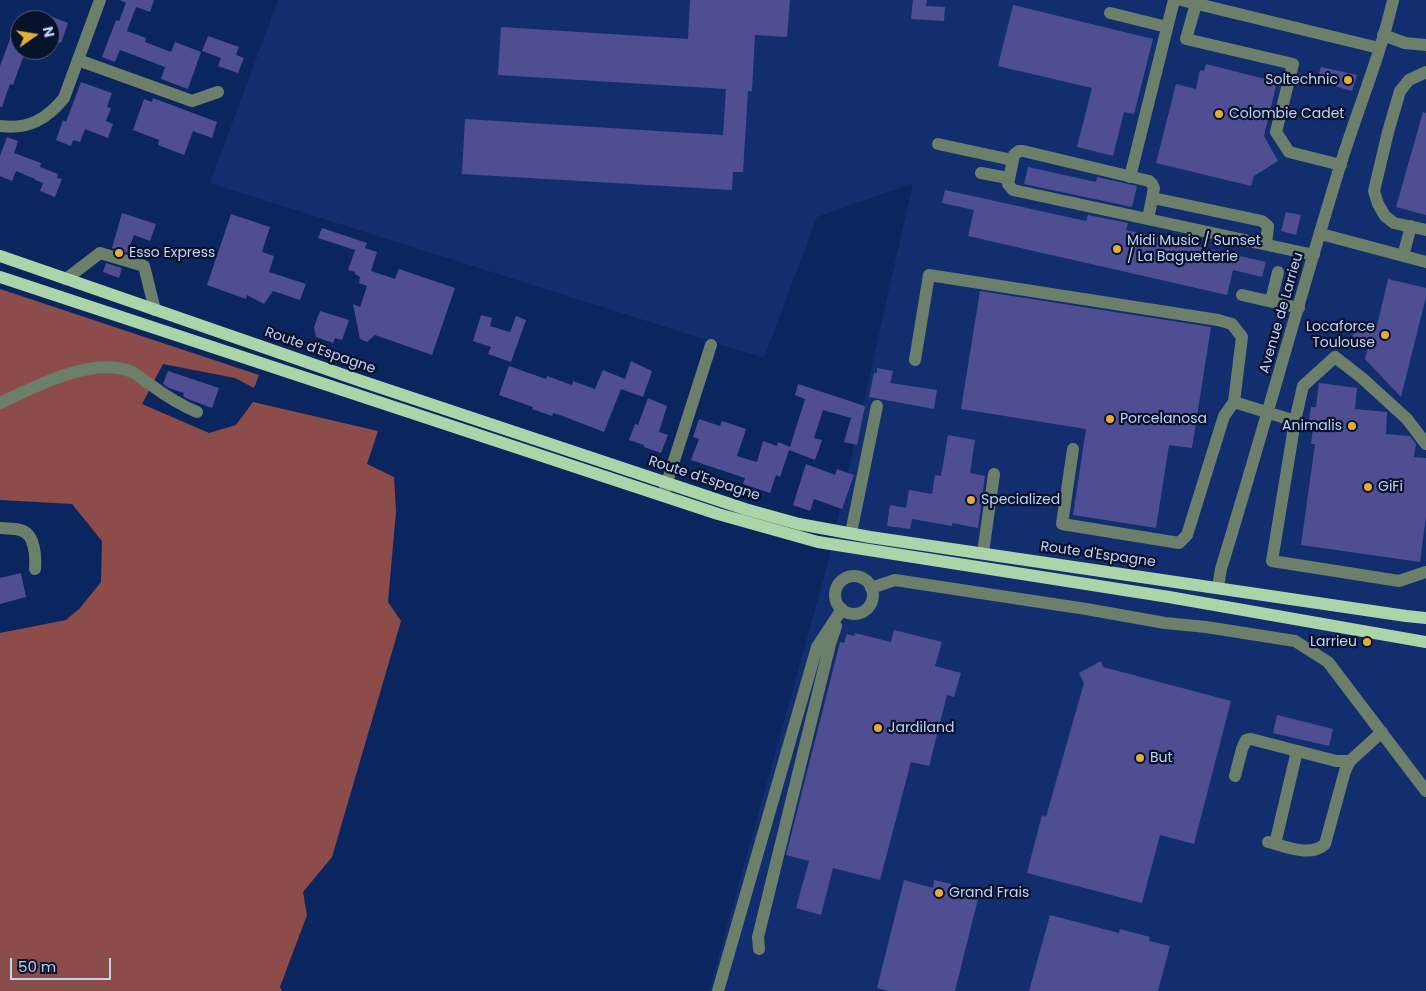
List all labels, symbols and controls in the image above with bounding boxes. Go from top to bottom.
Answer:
north arrow [10,10,60,60]
text: N [38,24,60,39]
place label: Soltechnic [1265,72,1338,88]
marker: Soltechnic [1342,74,1354,86]
place label: Colombie Cadet [1229,106,1344,122]
marker: Colombie Cadet [1213,108,1225,120]
place label: Midi Music / Sunset / La Baguetterie [1127,233,1261,266]
marker: Midi Music / Sunset / La Baguetterie [1111,243,1123,255]
place label: Esso Express [129,245,215,261]
marker: Esso Express [113,247,125,259]
street label: Avenue de Larrieu [1257,250,1307,376]
place label: Locaforce Toulouse [1306,319,1375,352]
street label: Route d'Espagne [262,324,378,378]
marker: Locaforce Toulouse [1379,329,1391,341]
place label: Porcelanosa [1120,411,1207,427]
marker: Porcelanosa [1104,413,1116,425]
place label: Animalis [1282,418,1342,434]
marker: Animalis [1346,420,1358,432]
street label: Route d'Espagne [646,453,762,505]
place label: GiFi [1378,479,1403,495]
marker: GiFi [1362,481,1374,493]
place label: Specialized [981,492,1060,508]
marker: Specialized [965,494,977,506]
street label: Route d'Espagne [1039,539,1157,571]
place label: Larrieu [1310,634,1357,650]
marker: Larrieu [1361,636,1373,648]
place label: Jardiland [888,720,954,736]
marker: Jardiland [872,722,884,734]
place label: But [1150,750,1173,766]
marker: But [1134,752,1146,764]
place label: Grand Frais [949,885,1029,901]
marker: Grand Frais [933,887,945,899]
scale bar [12,948,114,980]
text: 50 m [18,956,56,977]

